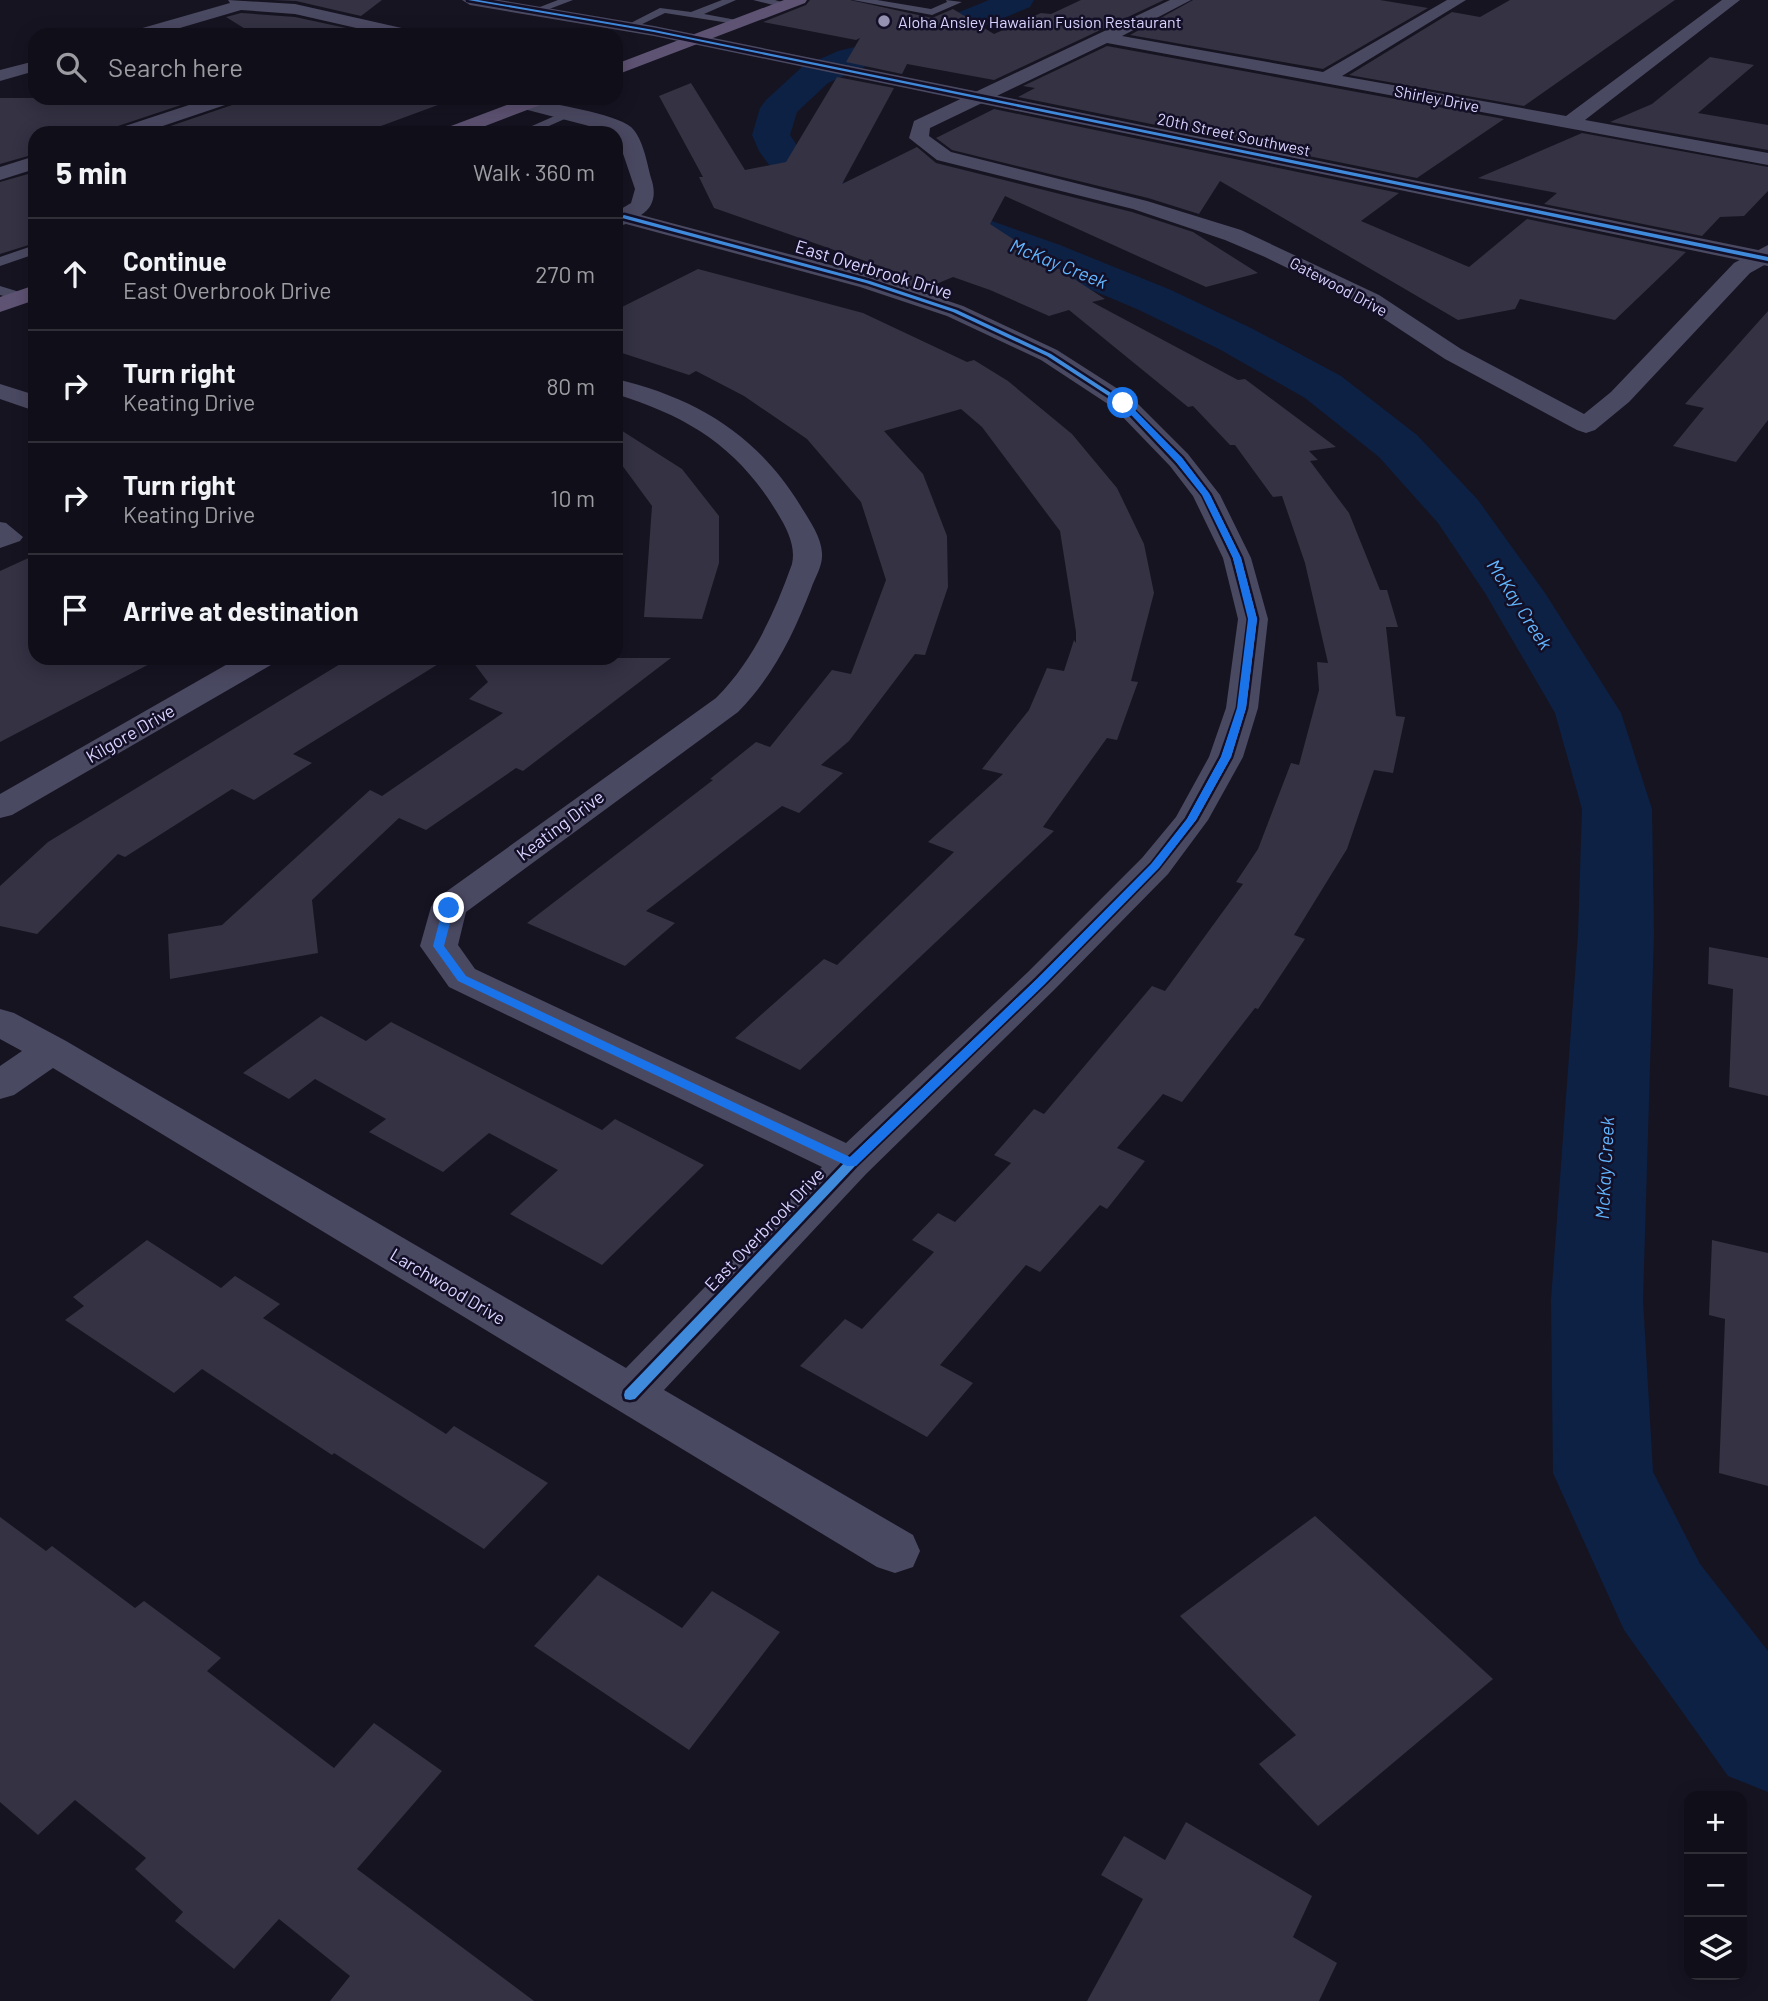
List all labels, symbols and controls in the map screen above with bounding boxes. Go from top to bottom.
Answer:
place label: Aloha Ansley Hawaiian Fusion Restaurant [898,12,1182,31]
marker: Aloha Ansley Hawaiian Fusion Restaurant [876,13,892,29]
search box [28,28,623,105]
icon: search [52,48,90,86]
text: Search here [108,51,243,82]
street label: Shirley Drive [1393,80,1481,116]
street label: 20th Street Southwest [1156,108,1312,160]
text: 5 min [56,154,127,190]
text: Walk · 360 m [473,158,595,186]
water label: McKay Creek [1007,233,1112,293]
street label: East Overbrook Drive [793,235,955,303]
text: Continue [123,245,227,276]
street label: Gatewood Drive [1287,252,1391,320]
icon: ahead [56,255,94,293]
text: 270 m [535,260,595,288]
text: East Overbrook Drive [123,276,331,304]
text: Turn right [123,357,236,388]
icon: right [56,367,94,405]
text: 80 m [546,372,595,400]
route start [1107,387,1138,418]
text: Keating Drive [123,388,255,416]
text: Turn right [123,469,236,500]
icon: right [56,479,94,517]
text: 10 m [550,484,595,512]
text: Keating Drive [123,500,255,528]
water label: McKay Creek [1482,555,1558,654]
icon: arrive [56,591,94,629]
text: Arrive at destination [123,595,359,626]
street label: Kilgore Drive [82,699,178,767]
street label: Keating Drive [512,785,608,865]
route end [433,892,464,923]
water label: McKay Creek [1590,1115,1618,1220]
street label: East Overbrook Drive [699,1163,829,1295]
street label: Larchwood Drive [386,1243,510,1329]
map controls [1684,1791,1747,1980]
button: + [1684,1791,1747,1854]
button: − [1684,1854,1747,1917]
button: layers [1684,1917,1747,1980]

